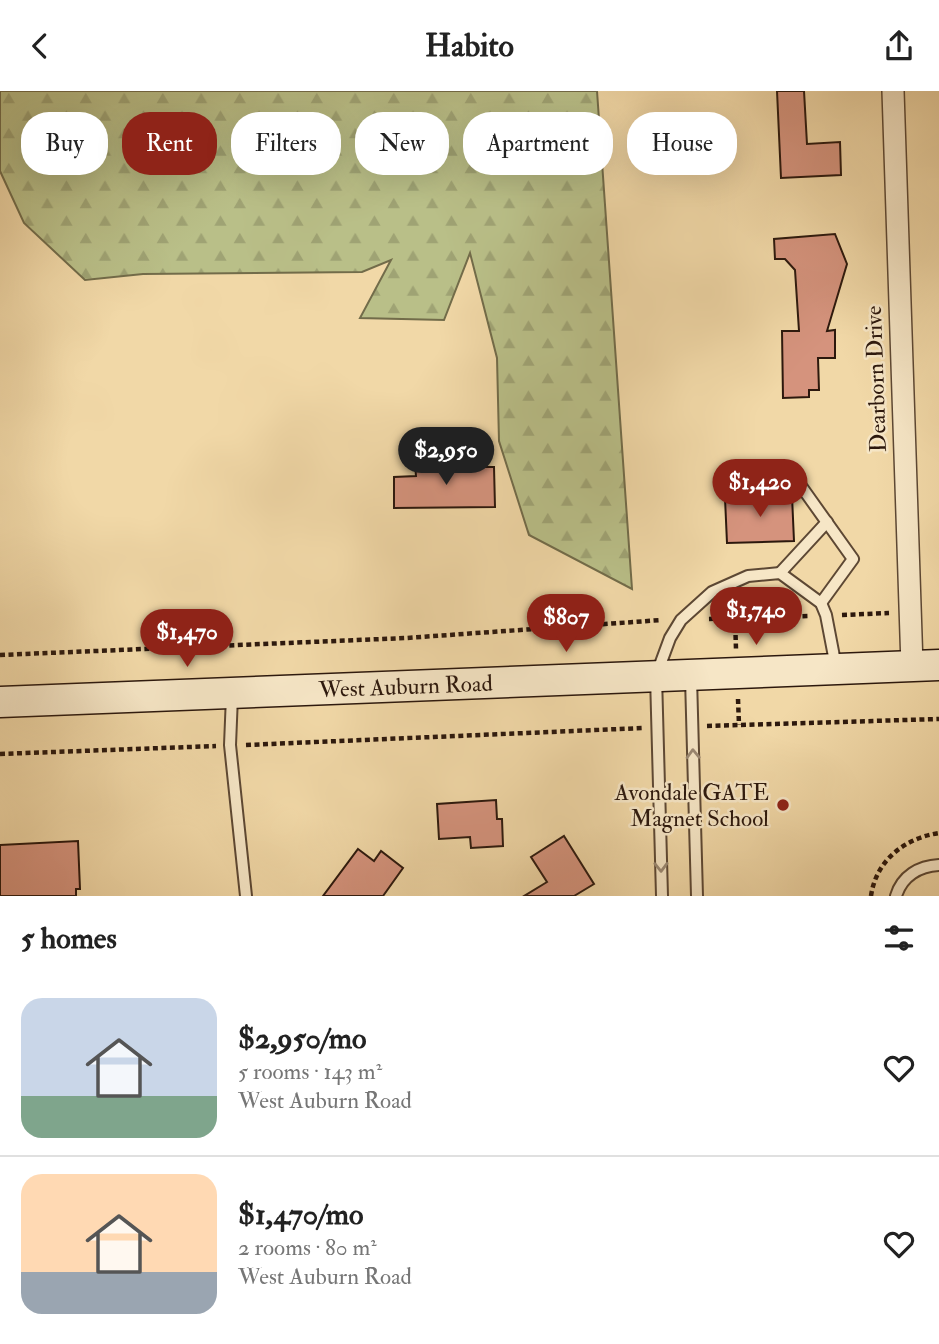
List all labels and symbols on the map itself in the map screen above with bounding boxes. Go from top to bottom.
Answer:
street label: Dearborn Drive [859,305,893,453]
pin: $2,950 [389,427,503,487]
pin: $1,420 [703,459,817,519]
pin: $1,740 [699,587,813,647]
pin: $807 [525,595,607,654]
pin: $1,470 [130,609,244,669]
street label: West Auburn Road [317,668,493,704]
one-way arrow [685,749,701,759]
place label: Avondale GATE Magnet School [613,778,769,833]
marker: Avondale GATE Magnet School [775,797,791,813]
one-way arrow [653,862,669,873]

